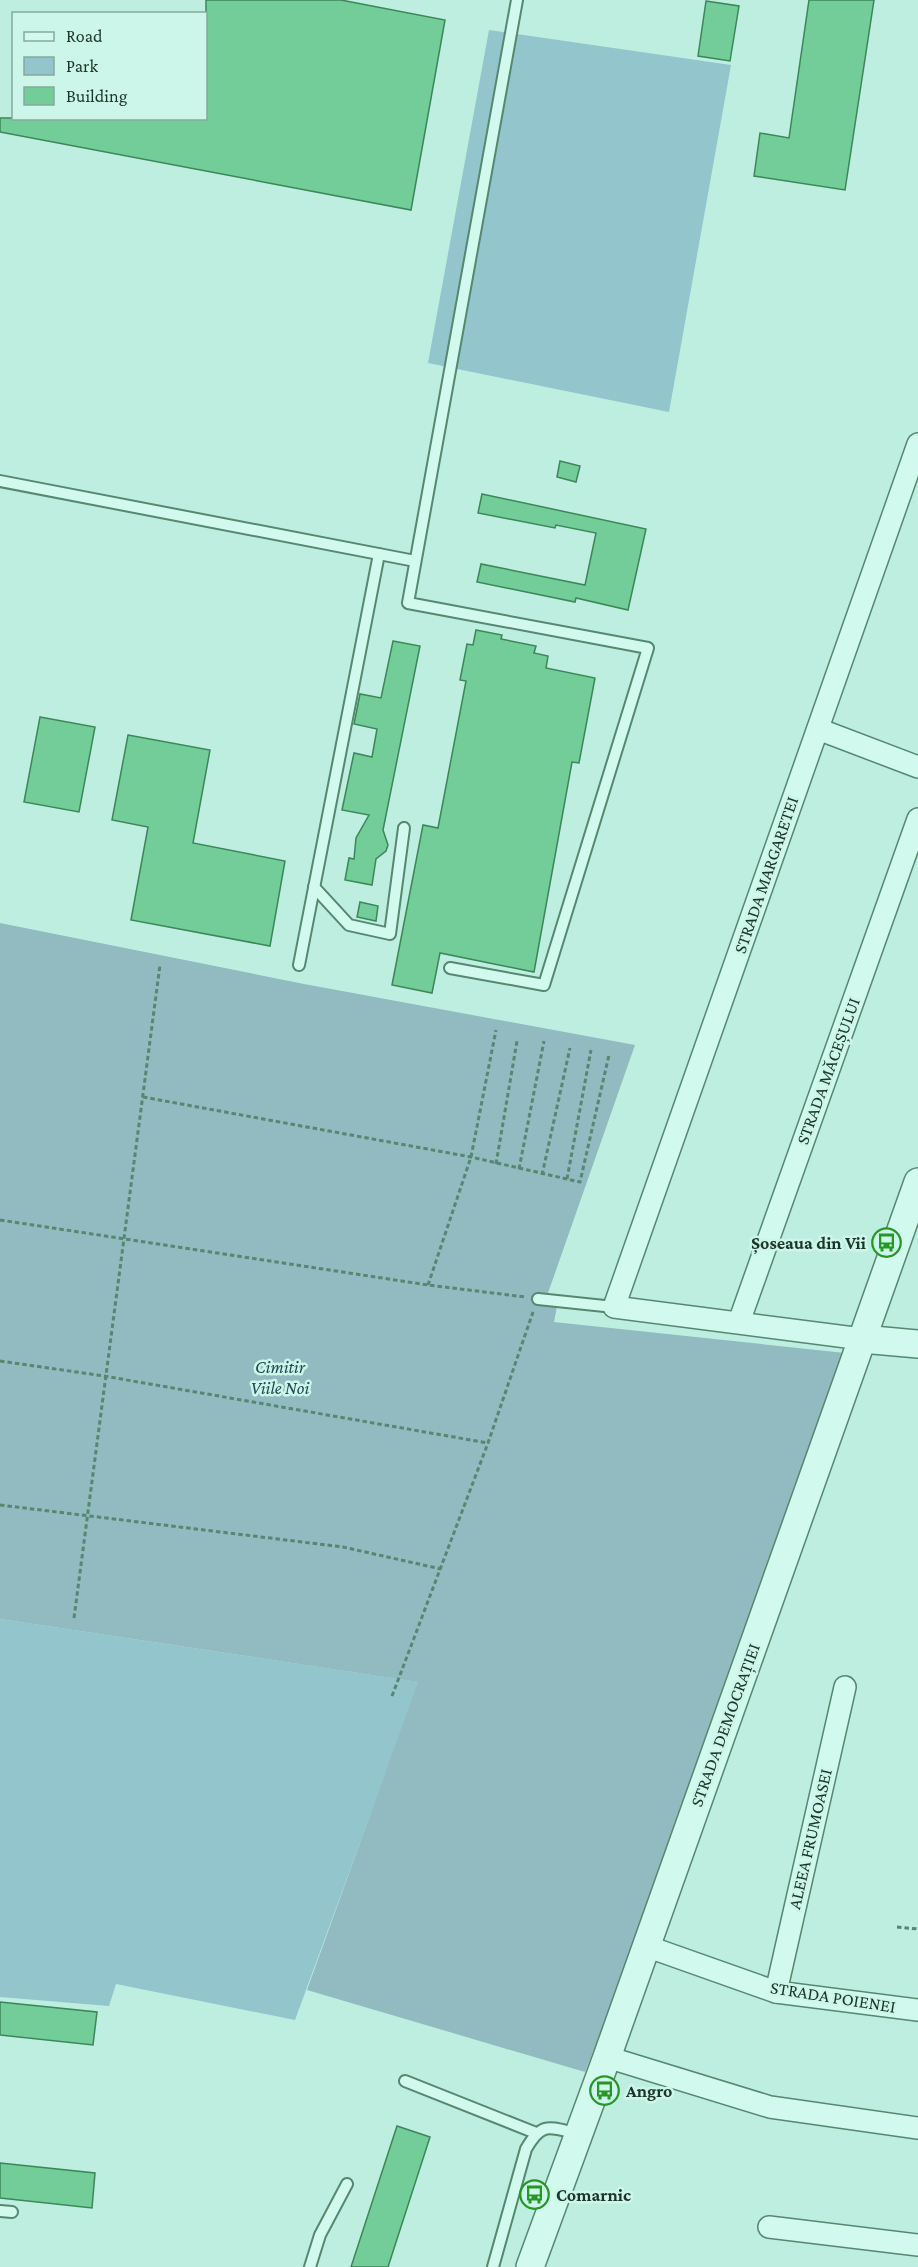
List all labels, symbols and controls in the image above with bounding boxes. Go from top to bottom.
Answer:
legend [12,12,207,120]
text: Road [66,26,103,46]
text: Park [66,56,98,76]
text: Building [66,86,128,106]
street label: STRADA MARGARETEI [730,794,802,956]
street label: STRADA MĂCEȘULUI [792,995,866,1148]
bus stop icon: Șoseaua din Vii [871,1227,903,1259]
place label: Șoseaua din Vii [751,1233,867,1254]
park label: Cimitir Viile Noi [251,1357,309,1398]
street label: STRADA DEMOCRAȚIEI [686,1641,766,1810]
street label: ALEEA FRUMOASEI [784,1767,836,1911]
street label: STRADA POIENEI [769,1977,897,2017]
bus stop icon: Angro [589,2075,621,2107]
place label: Angro [625,2081,672,2101]
bus stop icon: Comarnic [519,2179,551,2211]
place label: Comarnic [556,2185,631,2205]

